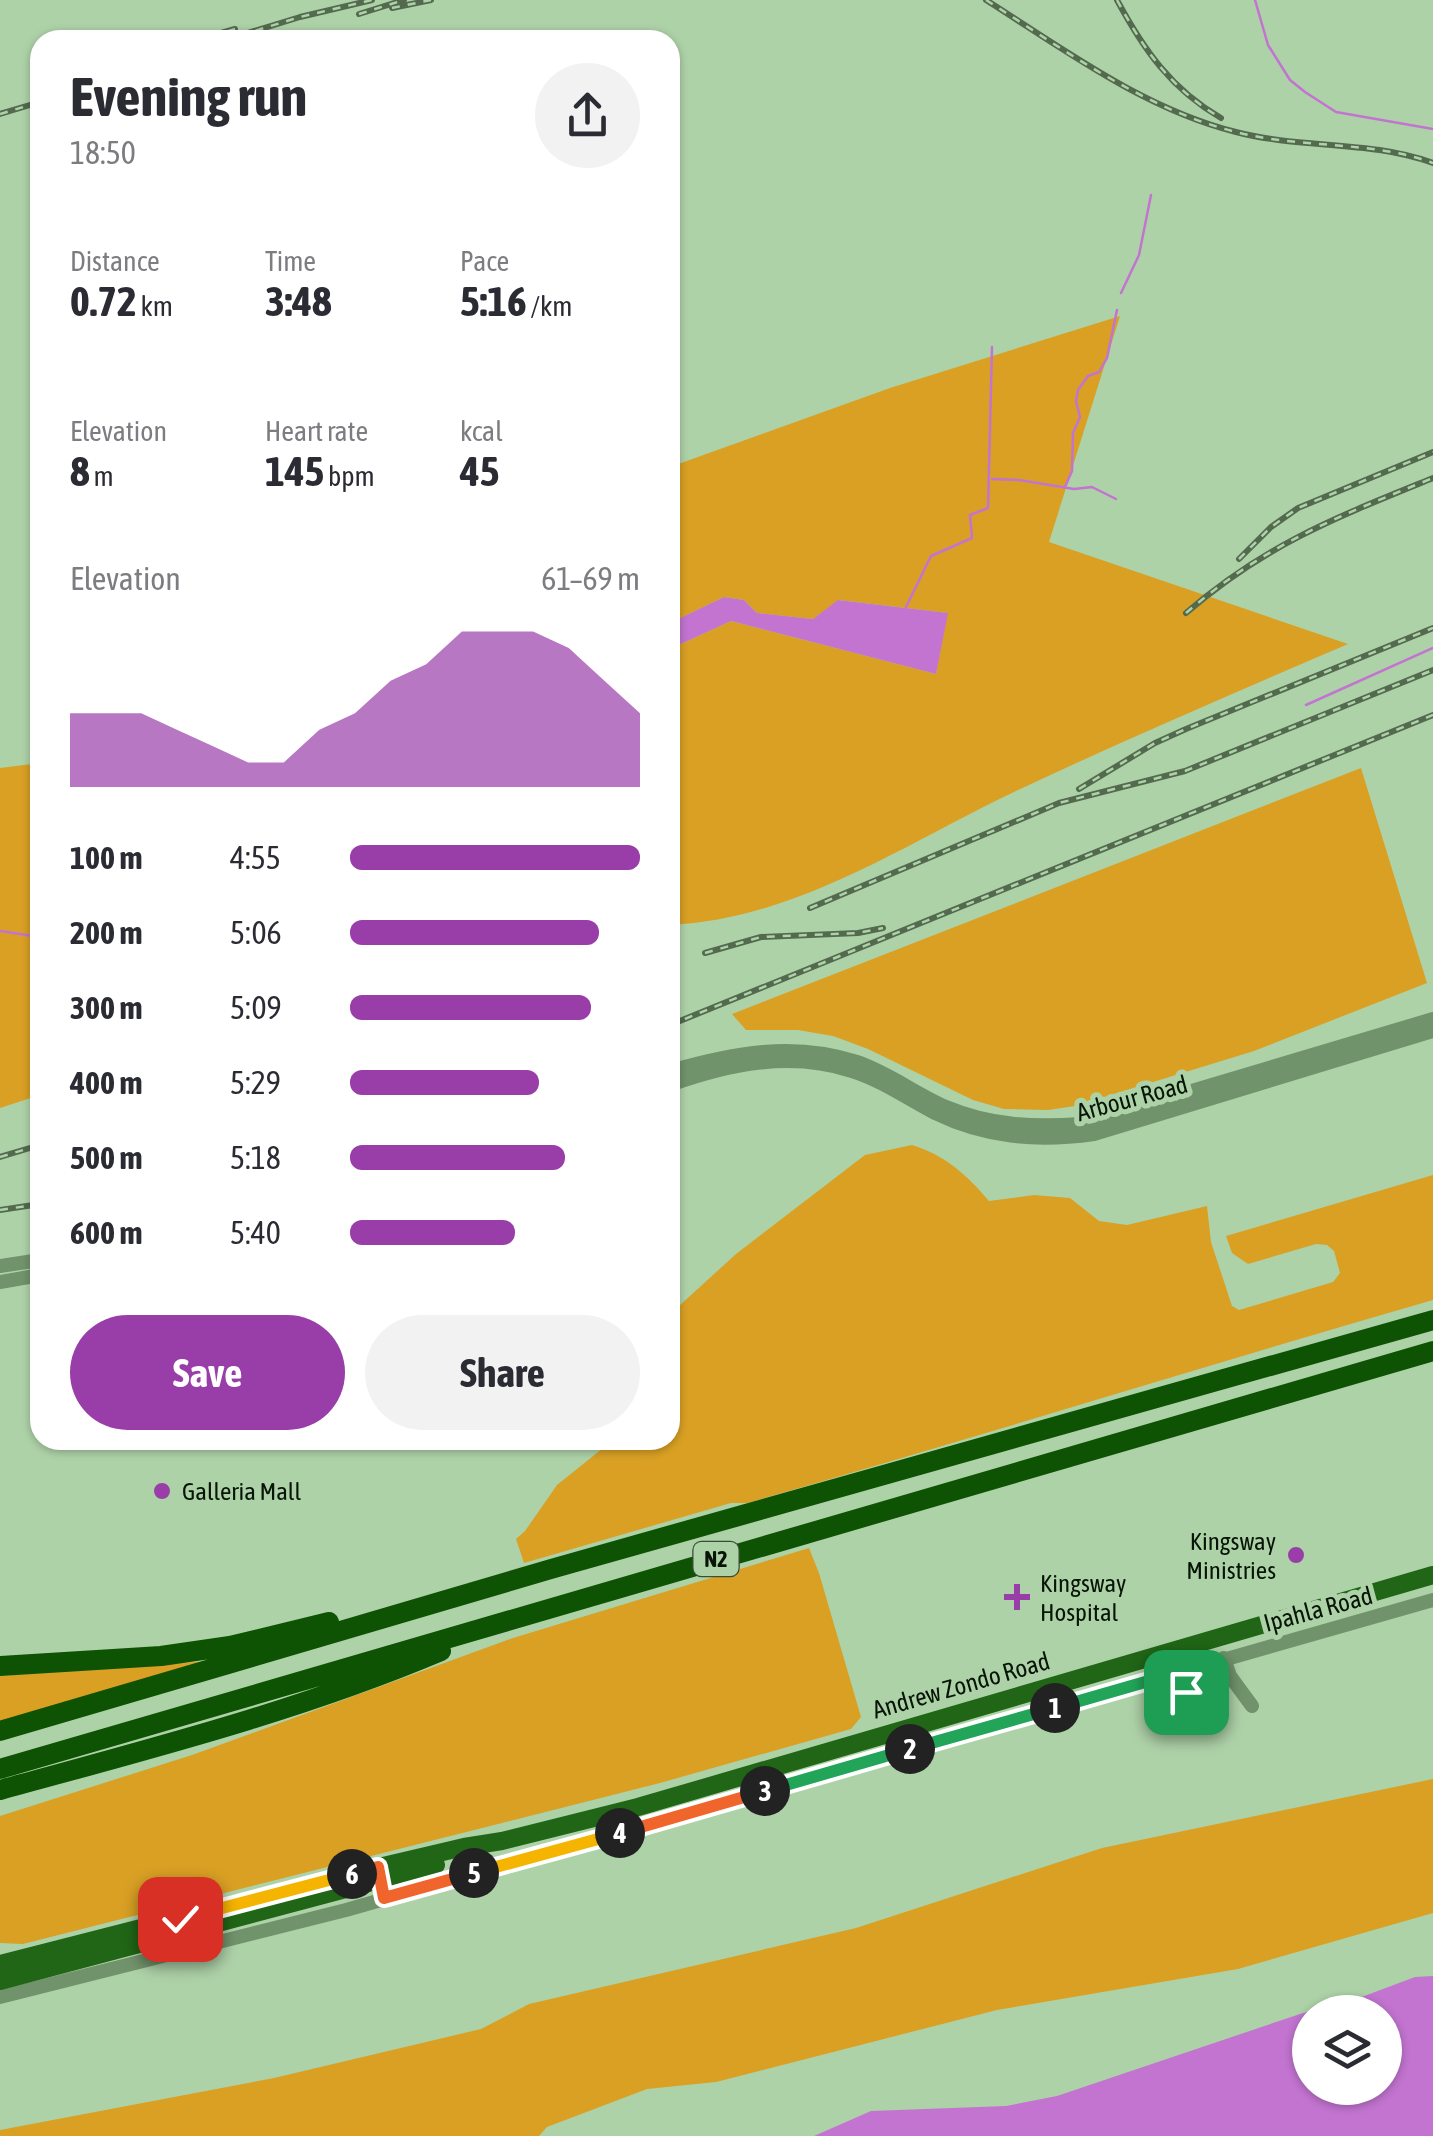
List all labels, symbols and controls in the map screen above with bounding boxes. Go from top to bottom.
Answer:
button: share [535,63,640,168]
text: Evening run [70,65,307,128]
text: 18:50 [70,134,136,171]
text: Distance [70,245,160,277]
text: Time [265,245,316,277]
text: Pace [460,245,509,277]
text: 0.72 [70,277,137,325]
text: 3:48 [265,277,332,325]
text: 5:16 [460,277,527,325]
text: km [137,290,173,322]
text: /km [527,290,572,322]
text: Elevation [70,415,167,447]
text: Heart rate [265,415,368,447]
text: kcal [460,415,503,447]
text: 8 [70,447,90,495]
text: 145 [265,447,324,495]
text: 45 [460,447,499,495]
text: m [90,460,114,492]
text: bpm [324,460,375,492]
text: Elevation [70,560,181,597]
text: 61–69 m [541,560,640,597]
text: 100 m [70,839,143,876]
text: 4:55 [230,839,281,876]
text: 200 m [70,914,143,951]
text: 5:06 [230,914,281,951]
text: 300 m [70,989,143,1026]
text: 5:09 [230,989,281,1026]
text: 400 m [70,1064,143,1101]
text: 5:29 [230,1064,281,1101]
street label: Arbour Road [1073,1070,1191,1126]
text: 500 m [70,1139,143,1176]
text: 5:18 [230,1139,281,1176]
text: 600 m [70,1214,143,1251]
text: 5:40 [230,1214,281,1251]
button: Save [70,1315,345,1430]
button: Share [365,1315,640,1430]
place label: Galleria Mall [182,1477,301,1505]
marker: Galleria Mall [151,1480,173,1502]
place label: Kingsway Ministries [1186,1527,1276,1584]
road number: N2 [694,1542,738,1576]
marker: Kingsway Ministries [1285,1544,1307,1566]
place label: Kingsway Hospital [1040,1569,1126,1626]
street label: Ipahla Road [1261,1581,1375,1637]
marker: Kingsway Hospital [1004,1584,1030,1610]
street label: Andrew Zondo Road [869,1646,1053,1724]
pin [1144,1650,1229,1735]
icon: arrive [1159,1665,1214,1720]
pin: 1 [1030,1683,1080,1733]
text: 1 [1048,1692,1062,1724]
pin: 2 [885,1724,935,1774]
text: 2 [903,1733,917,1765]
pin: 3 [740,1766,790,1816]
text: 3 [758,1775,772,1807]
pin: 4 [595,1808,645,1858]
text: 4 [613,1817,627,1849]
pin: 5 [449,1848,499,1898]
pin: 6 [327,1849,377,1899]
text: 5 [467,1857,481,1889]
text: 6 [345,1858,359,1890]
pin [138,1877,223,1962]
icon: check [153,1892,208,1947]
map controls [1292,1995,1402,2105]
button: layers [1292,1995,1402,2105]

